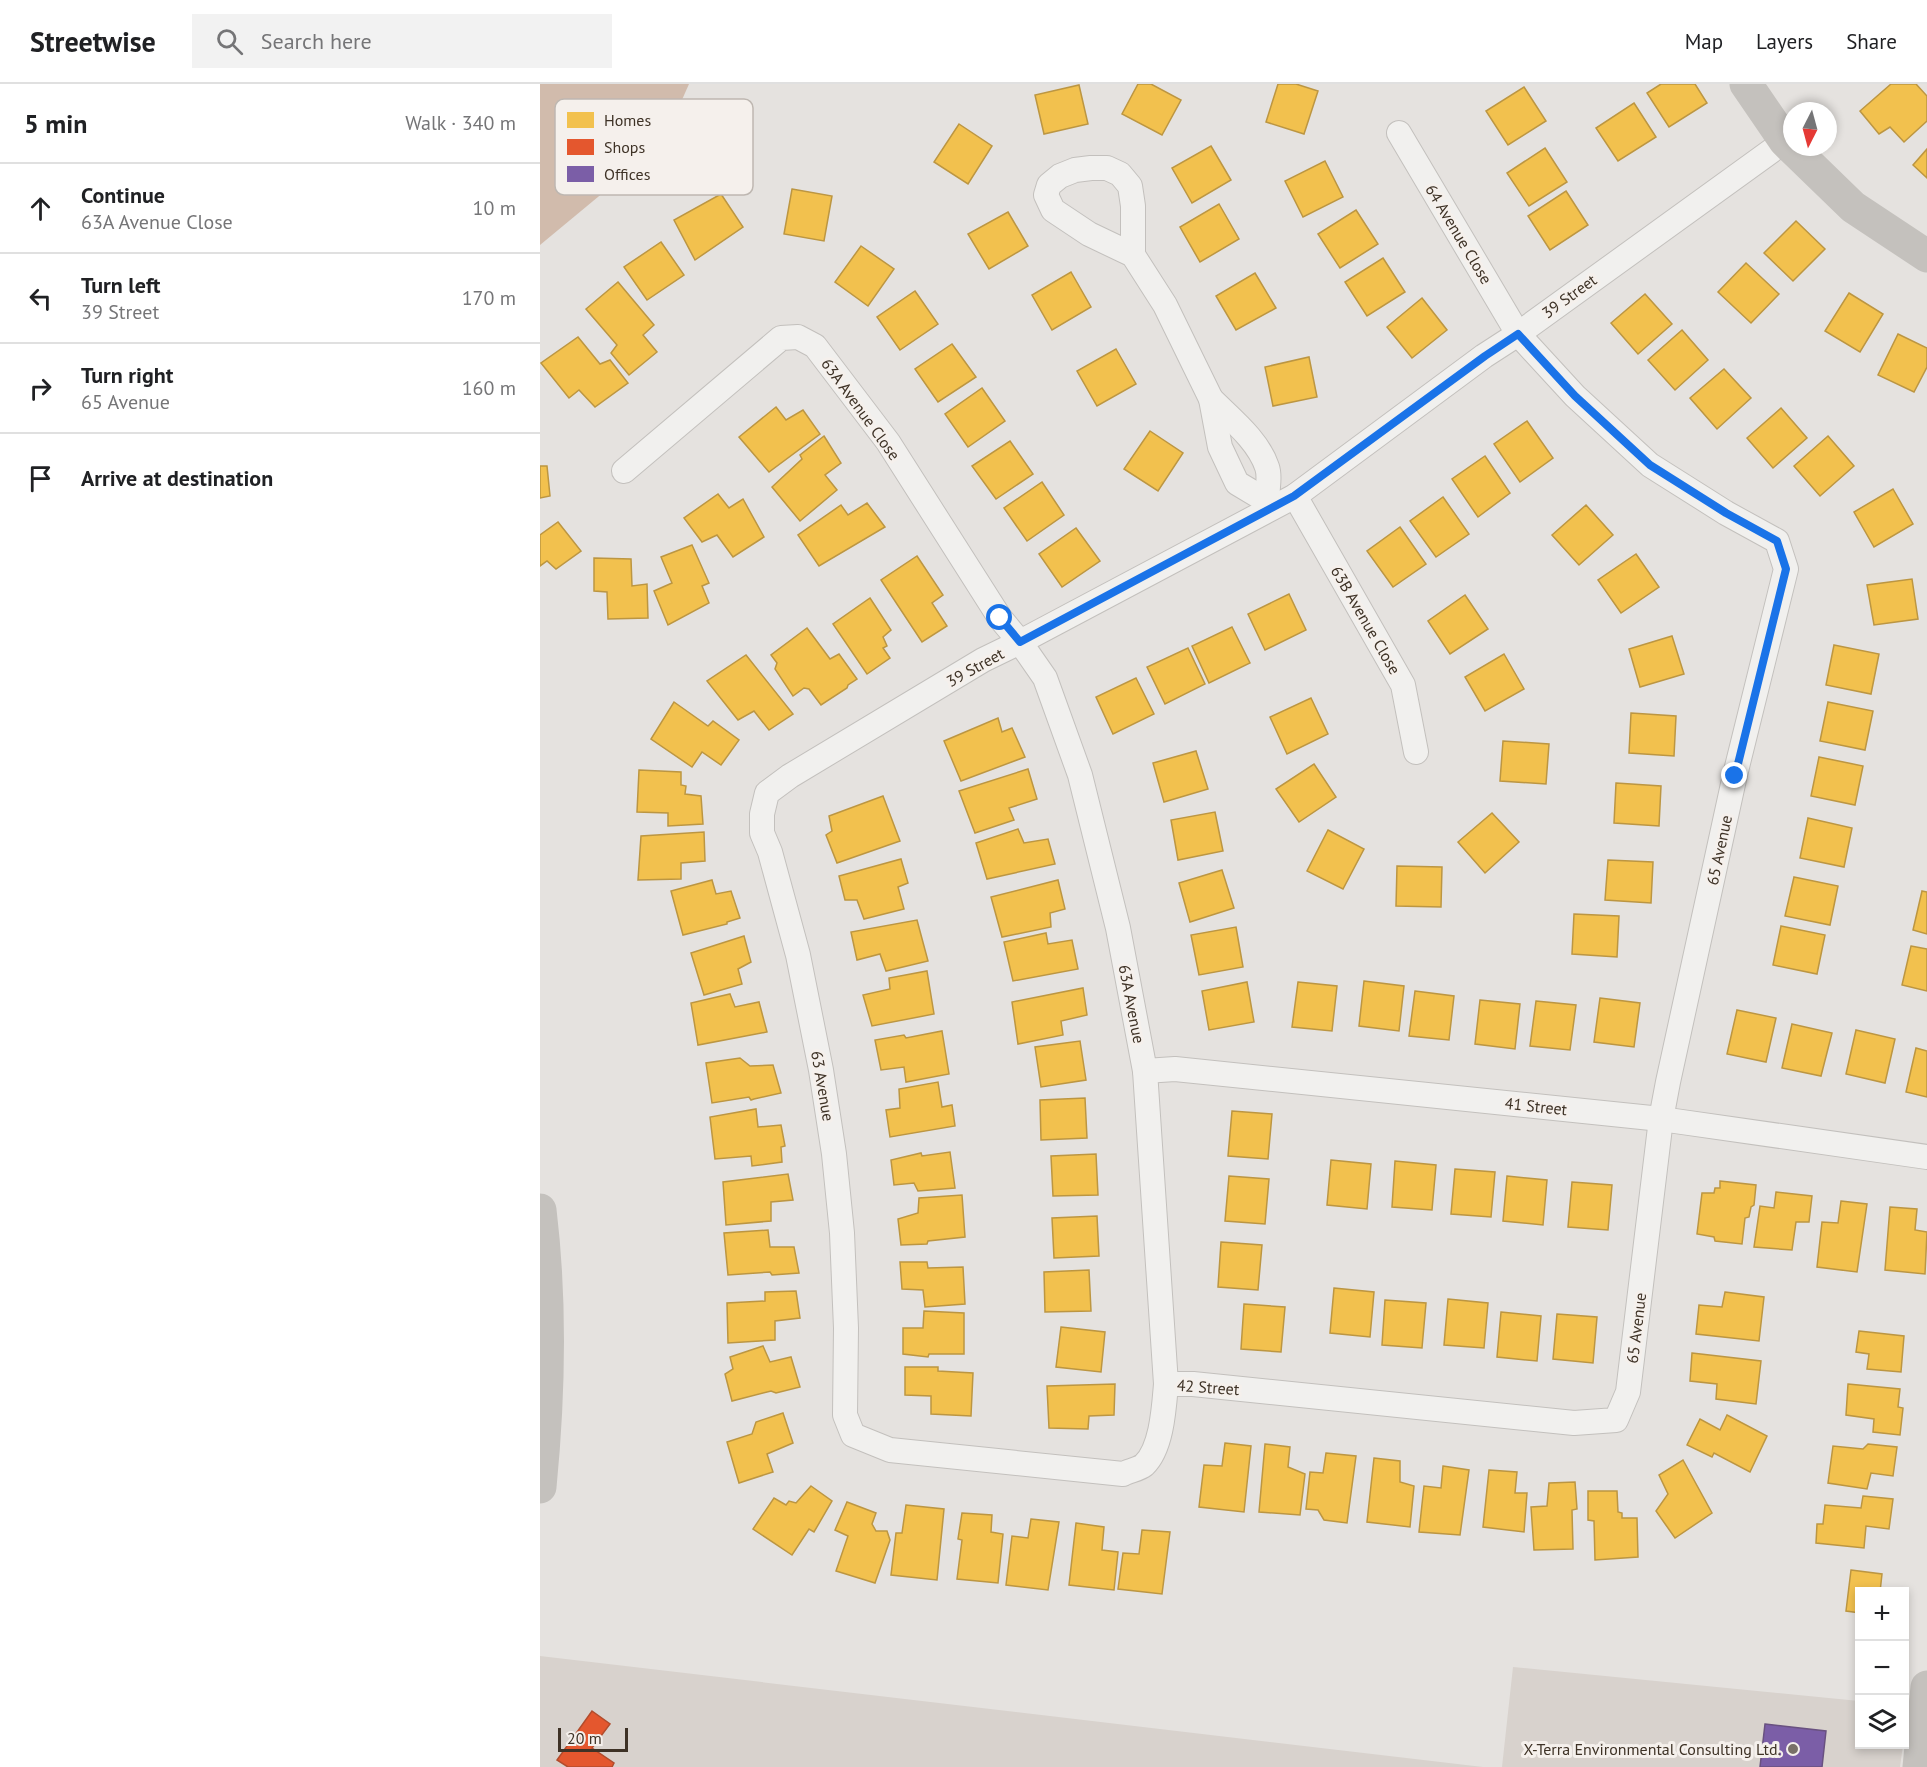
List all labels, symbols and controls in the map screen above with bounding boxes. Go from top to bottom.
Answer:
search box [192,14,612,68]
text: Streetwise [30,23,156,60]
icon: search [213,25,246,58]
text: Search here [261,27,372,55]
text: Map [1685,28,1723,55]
text: Layers [1756,28,1813,55]
text: Share [1846,28,1897,55]
legend [555,99,753,195]
north arrow [1783,102,1837,156]
text: 5 min [24,107,87,140]
text: Walk · 340 m [405,110,516,136]
text: Homes [604,110,651,130]
text: Shops [604,137,645,157]
text: Offices [604,164,651,184]
text: Continue [81,181,165,209]
street label: 64 Avenue Close [1421,181,1497,287]
icon: ahead [24,192,57,225]
text: 10 m [473,195,516,221]
text: 63A Avenue Close [81,209,233,235]
street label: 39 Street [1538,269,1601,322]
text: Turn left [81,271,161,299]
icon: left [24,282,57,315]
text: 170 m [462,285,516,311]
text: 39 Street [81,299,159,325]
street label: 63A Avenue Close [817,354,905,464]
text: Turn right [81,361,173,389]
icon: right [24,372,57,405]
text: 160 m [462,375,516,401]
text: 65 Avenue [81,389,170,415]
icon: arrive [24,462,57,495]
text: Arrive at destination [81,464,273,492]
street label: 63B Avenue Close [1327,562,1405,678]
route start [986,604,1012,630]
street label: 39 Street [943,643,1008,691]
route end [1721,762,1747,788]
street label: 65 Avenue [1702,813,1736,887]
street label: 63A Avenue [1115,963,1149,1045]
street label: 63 Avenue [807,1049,839,1123]
street label: 41 Street [1504,1093,1569,1119]
street label: 65 Avenue [1622,1291,1650,1365]
street label: 42 Street [1176,1375,1240,1399]
map controls [1855,1587,1909,1749]
button: + [1855,1587,1909,1641]
button: − [1855,1641,1909,1695]
button: layers [1855,1695,1909,1749]
scale bar [558,1725,628,1752]
text: 20 m [567,1728,602,1748]
place label: X-Terra Environmental Consulting Ltd. [1523,1739,1781,1759]
marker: X-Terra Environmental Consulting Ltd. [1786,1742,1800,1756]

